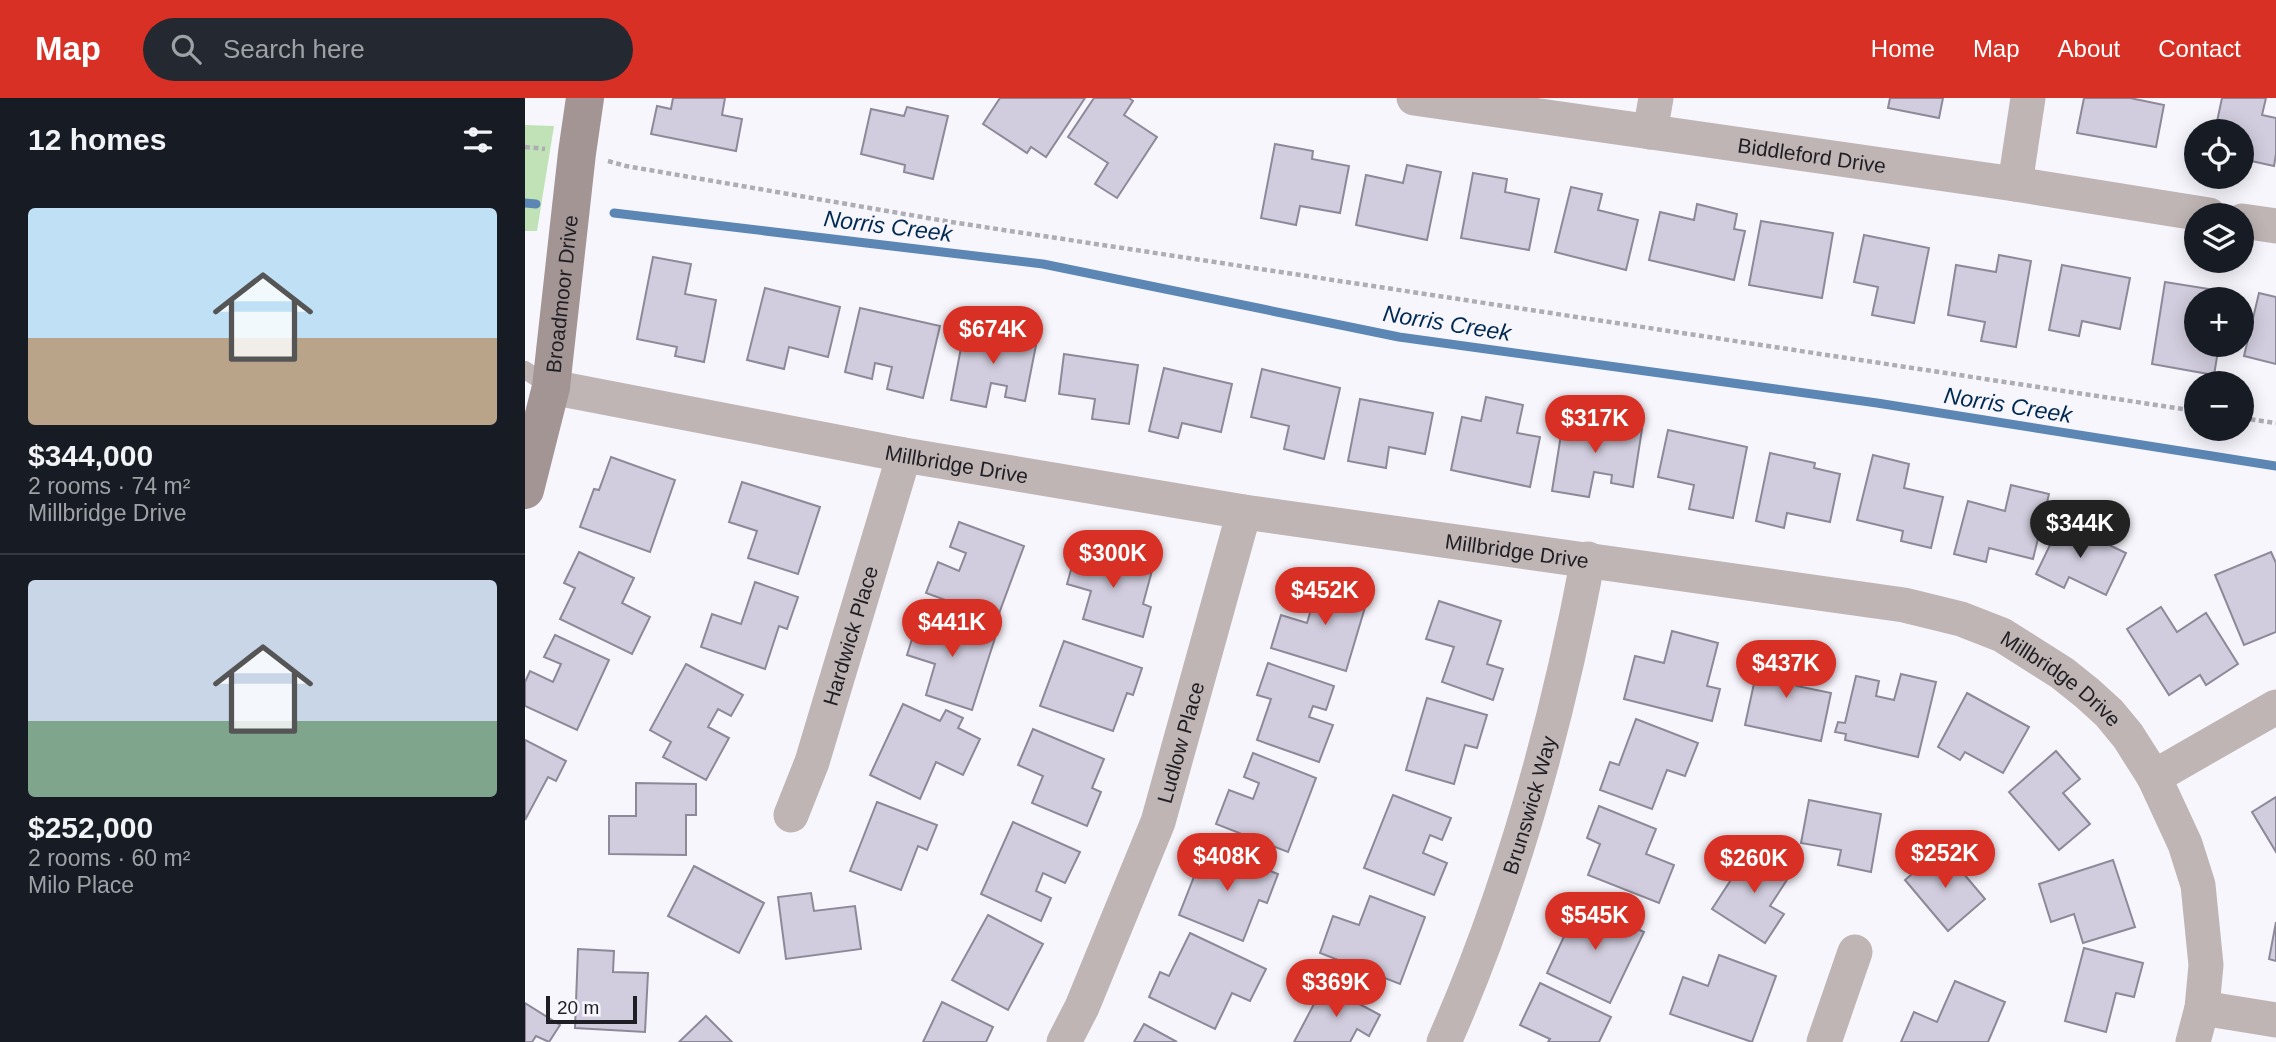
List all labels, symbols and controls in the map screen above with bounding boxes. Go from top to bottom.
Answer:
search box [143,18,633,81]
text: Map [35,30,101,67]
icon: search [167,30,205,68]
text: Search here [223,34,365,64]
text: Home [1871,35,1935,62]
text: Map [1973,35,2020,62]
text: About [2058,35,2120,62]
text: Contact [2158,35,2241,62]
map controls [2184,119,2254,441]
button: locate [2184,119,2254,189]
icon: filters [459,121,497,159]
text: 12 homes [28,123,166,156]
street label: Biddleford Drive [1736,133,1888,177]
button: layers [2184,203,2254,273]
water label: Norris Creek [822,205,955,247]
street label: Broadmoor Drive [541,214,582,374]
icon: home [200,254,326,380]
button: + [2184,287,2254,357]
water label: Norris Creek [1381,300,1514,346]
pin: $674K [944,306,1042,366]
text: $674K [959,316,1027,342]
button: − [2184,371,2254,441]
water label: Norris Creek [1942,382,2075,428]
pin: $317K [1546,396,1644,455]
text: $317K [1561,405,1629,431]
text: $344,000 [28,439,153,472]
street label: Millbridge Drive [883,440,1030,487]
text: 2 rooms · 74 m² [28,473,190,499]
text: Millbridge Drive [28,500,186,526]
pin: $344K [2031,500,2129,560]
text: $344K [2046,510,2114,536]
street label: Millbridge Drive [1444,529,1590,572]
pin: $300K [1064,531,1162,590]
text: $300K [1079,540,1147,566]
street label: Hardwick Place [818,563,882,708]
pin: $452K [1276,568,1374,627]
text: $452K [1291,577,1359,603]
pin: $441K [903,600,1001,659]
text: $441K [918,609,986,635]
icon: home [200,626,326,752]
street label: Millbridge Drive [1997,626,2126,730]
pin: $437K [1737,640,1835,700]
text: $437K [1752,650,1820,676]
street label: Ludlow Place [1152,679,1208,806]
street label: Brunswick Way [1498,733,1560,877]
text: $252,000 [28,811,153,844]
pin: $252K [1896,830,1994,890]
pin: $408K [1178,834,1276,893]
pin: $260K [1705,836,1803,895]
text: $252K [1911,840,1979,866]
text: $408K [1193,843,1261,869]
text: 2 rooms · 60 m² [28,845,190,871]
text: $260K [1720,845,1788,871]
text: Milo Place [28,872,134,898]
pin: $545K [1546,892,1644,952]
text: $545K [1561,902,1629,928]
pin: $369K [1287,960,1385,1019]
text: $369K [1302,969,1370,995]
scale bar [546,993,637,1025]
text: 20 m [557,997,599,1018]

